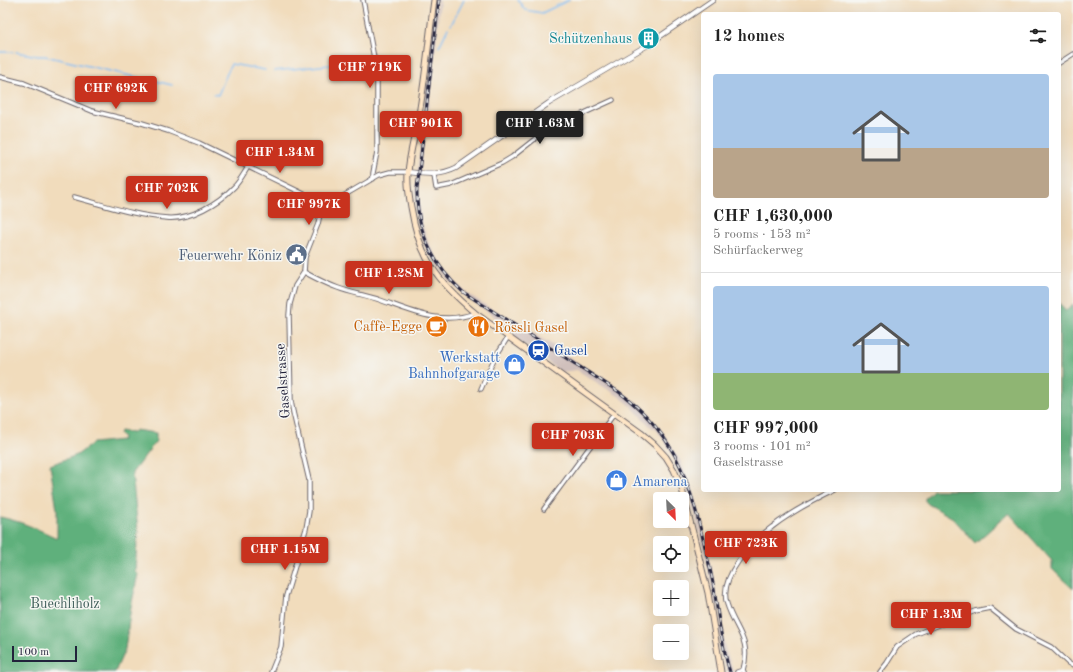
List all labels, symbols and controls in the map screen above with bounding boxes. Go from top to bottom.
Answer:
building icon: Schützenhaus [635,25,661,51]
icon: filters [1027,25,1049,47]
text: 12 homes [713,28,785,45]
place label: Schützenhaus [549,32,632,46]
pin: CHF 719K [329,55,411,89]
text: CHF 719K [338,61,402,74]
pin: CHF 692K [75,76,157,110]
text: CHF 692K [84,82,148,95]
icon: home [845,100,917,172]
pin: CHF 901K [380,111,462,145]
pin: CHF 1.63M [494,111,586,145]
text: CHF 901K [389,117,453,130]
text: CHF 1.63M [505,117,575,130]
pin: CHF 1.34M [234,140,326,174]
text: CHF 1.34M [245,146,315,159]
pin: CHF 702K [126,176,208,210]
text: CHF 702K [135,182,199,195]
pin: CHF 997K [268,192,350,226]
text: CHF 997K [277,198,341,211]
text: CHF 1,630,000 [713,208,833,225]
text: 5 rooms · 153 m² [713,228,811,241]
public building icon: Feuerwehr Köniz [284,242,310,268]
text: Schürfackerweg [713,244,803,257]
place label: Feuerwehr Köniz [179,249,282,263]
pin: CHF 1.28M [343,261,435,295]
text: CHF 1.28M [354,267,424,280]
icon: home [845,312,917,384]
cafe icon: Caffè-Egge [424,313,450,339]
restaurant icon: Rössli Gasel [466,314,492,340]
place label: Caffè-Egge [354,320,422,334]
place label: Rössli Gasel [494,321,568,335]
station icon: Gasel [526,337,552,363]
street label: Gaselstrasse [273,343,293,419]
place label: Gasel [554,344,588,358]
place label: Werkstatt Bahnhofgarage [408,351,500,381]
shop icon: Werkstatt Bahnhofgarage [502,352,528,378]
text: CHF 997,000 [713,420,818,437]
pin: CHF 703K [532,423,614,457]
text: CHF 703K [541,429,605,442]
text: 3 rooms · 101 m² [713,440,811,453]
text: Gaselstrasse [713,456,783,469]
shop icon: Amarena [604,468,630,494]
place label: Amarena [632,475,687,489]
north arrow [653,492,689,528]
map controls [653,492,689,660]
pin: CHF 723K [705,531,787,565]
button: locate [653,536,689,572]
pin: CHF 1.15M [239,537,331,571]
text: CHF 723K [714,537,778,550]
text: CHF 1.15M [250,543,320,556]
button: + [653,580,689,616]
park label: Buechliholz [30,597,100,611]
pin: CHF 1.3M [890,602,972,636]
text: CHF 1.3M [900,608,962,621]
button: − [653,624,689,660]
scale bar [12,644,77,663]
text: 100 m [18,647,49,658]

